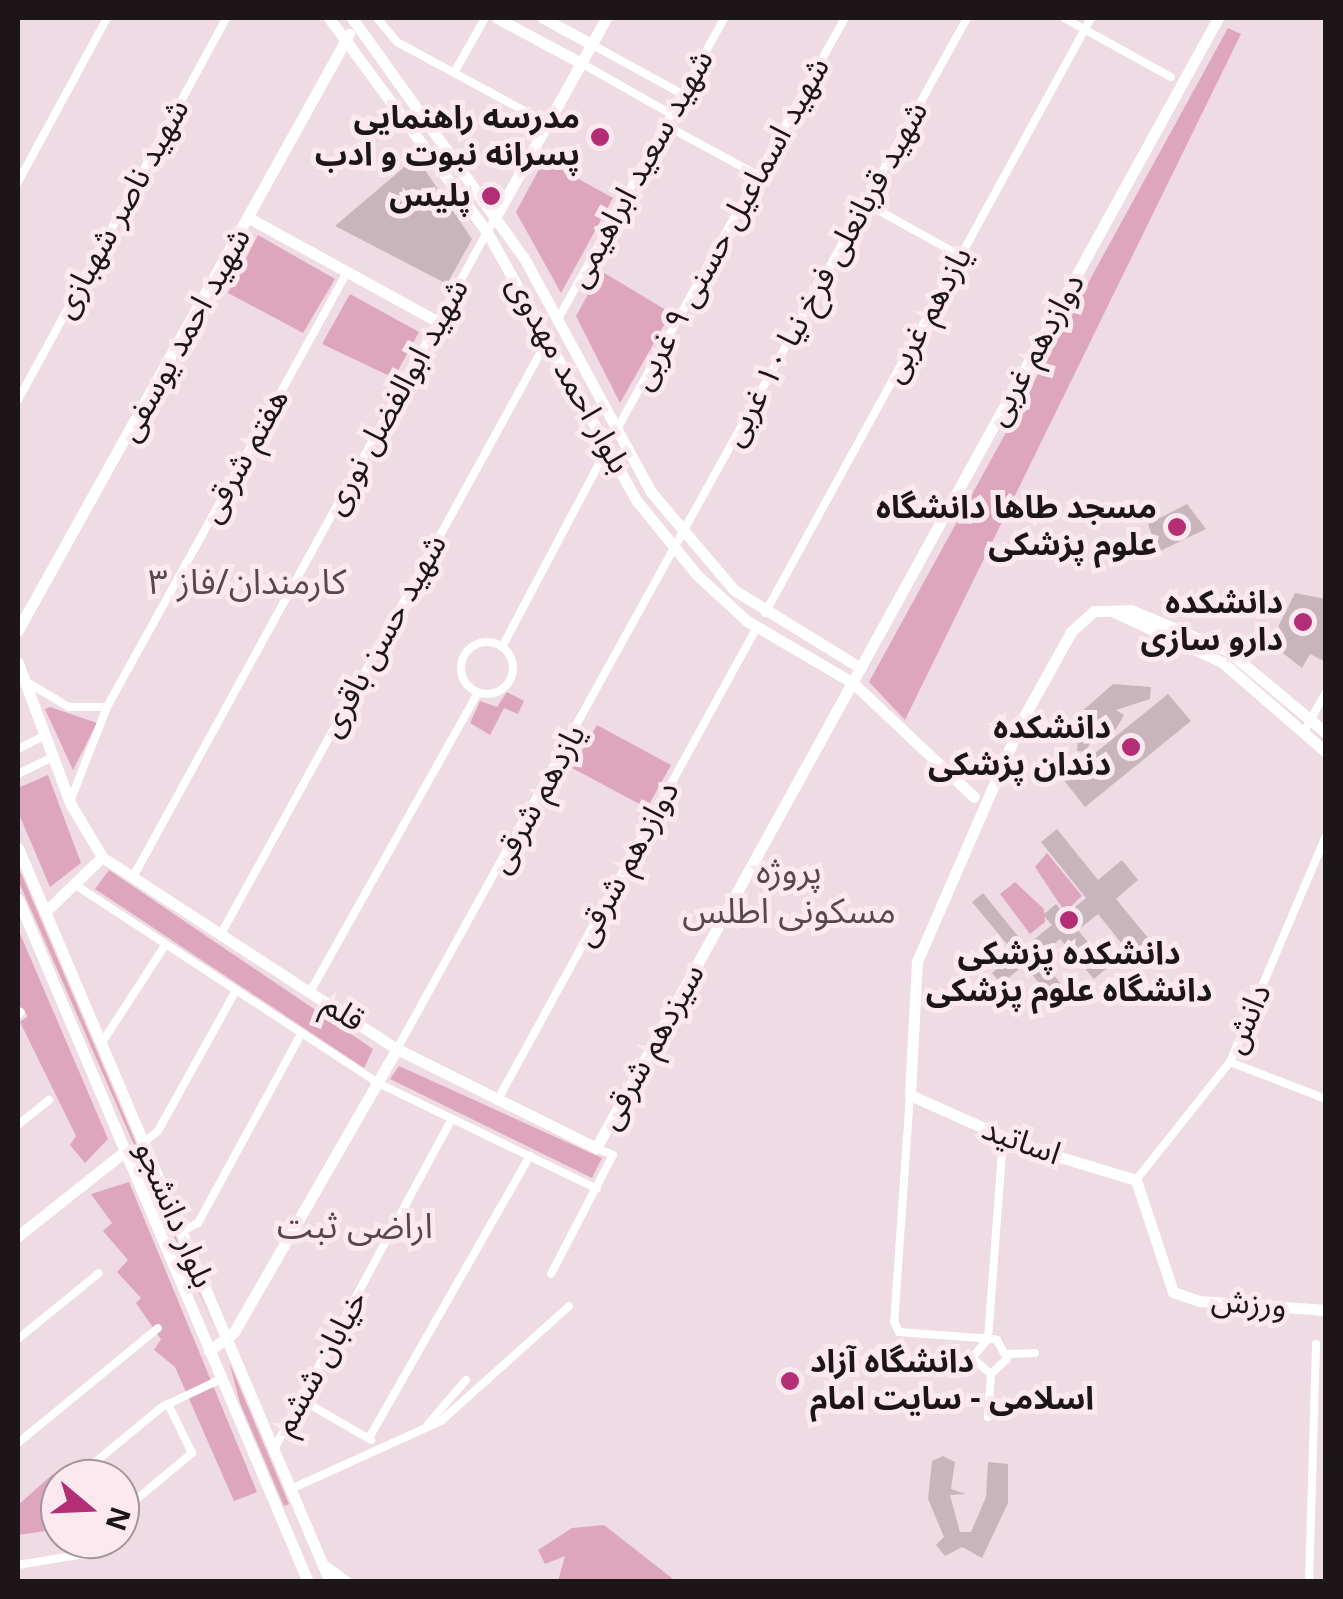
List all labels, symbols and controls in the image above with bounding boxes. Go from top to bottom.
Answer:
street label: شهید سعید ابراهیمی [560,44,722,294]
street label: شهید اسماعیل حسنی ۹ غربی [623,51,839,397]
street label: شهید ناصر شهبازی [46,93,198,325]
street label: شهید قربانعلی فرخ نیا ۱۰ غربی [715,95,937,453]
place label: مدرسه راهنمایی پسرانه نبوت و ادب [315,100,580,175]
marker: مدرسه راهنمایی پسرانه نبوت و ادب [589,126,611,148]
place label: پلیس [389,177,471,215]
marker: پلیس [480,185,502,207]
street label: شهید احمد یوسفی [111,222,259,448]
street label: یازدهم غربی [875,240,981,390]
street label: دوازدهم غربی [979,267,1093,433]
street label: بلوار احمد مهدوی [498,269,638,481]
street label: شهید ابوالفضل نوری [316,272,478,522]
street label: هفتم شرقی [193,382,297,530]
place label: مسجد طاها دانشگاه علوم پزشکی [876,490,1157,565]
marker: مسجد طاها دانشگاه علوم پزشکی [1166,516,1188,538]
street label: شهید حسن باقری [313,528,455,744]
district label: کارمندان/فاز ۳ [148,562,346,604]
place label: دانشکده دارو سازی [1140,585,1283,660]
marker: دانشکده دارو سازی [1292,611,1314,633]
place label: دانشکده دندان پزشکی [928,710,1111,785]
street label: یازدهم شرقی [481,718,595,880]
marker: دانشکده دندان پزشکی [1120,736,1142,758]
street label: دوازدهم شرقی [566,775,688,953]
district label: پروژه مسکونی اطلس [682,851,896,933]
marker: دانشکده پزشکی دانشگاه علوم پزشکی [1058,909,1080,931]
place label: دانشکده پزشکی دانشگاه علوم پزشکی [926,936,1212,1011]
street label: سیزدهم شرقی [591,958,713,1136]
street label: دانش [1216,978,1280,1060]
street label: قلم [315,985,371,1041]
street label: اساتید [977,1110,1065,1174]
street label: بلوار دانشجو [126,1136,222,1294]
district label: اراضی ثبت [277,1206,433,1248]
street label: ورزش [1210,1282,1288,1326]
street label: خیابان ششم [266,1284,376,1442]
place label: دانشگاه آزاد اسلامی - سایت امام [810,1344,1094,1419]
marker: دانشگاه آزاد اسلامی - سایت امام [779,1370,801,1392]
north arrow [40,1459,140,1559]
text: N [85,1498,149,1539]

